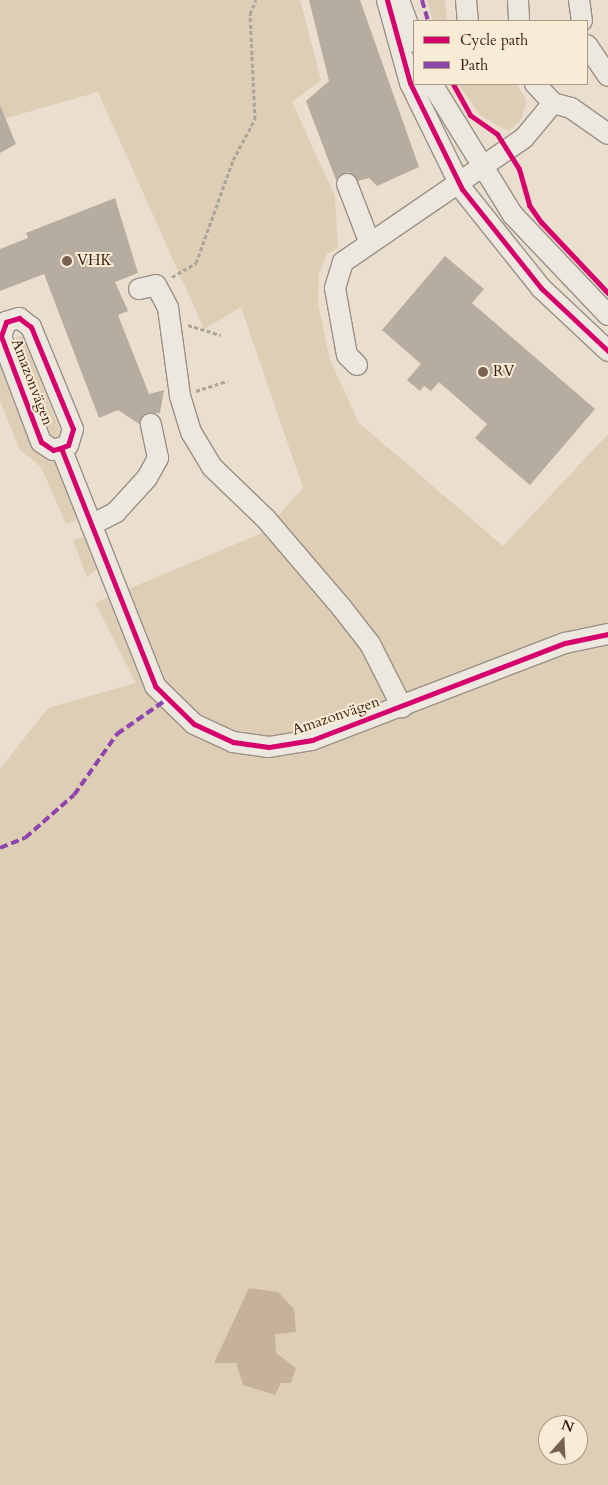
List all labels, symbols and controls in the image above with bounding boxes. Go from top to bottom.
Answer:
legend [413,20,588,85]
text: Cycle path [460,30,528,50]
text: Path [460,55,488,75]
place label: VHK [77,252,112,270]
marker: VHK [61,255,73,267]
street label: Amazonvägen [7,336,57,428]
place label: RV [493,363,514,381]
marker: RV [477,366,489,378]
street label: Amazonvägen [290,693,382,739]
north arrow [538,1415,588,1465]
text: N [559,1415,577,1437]

